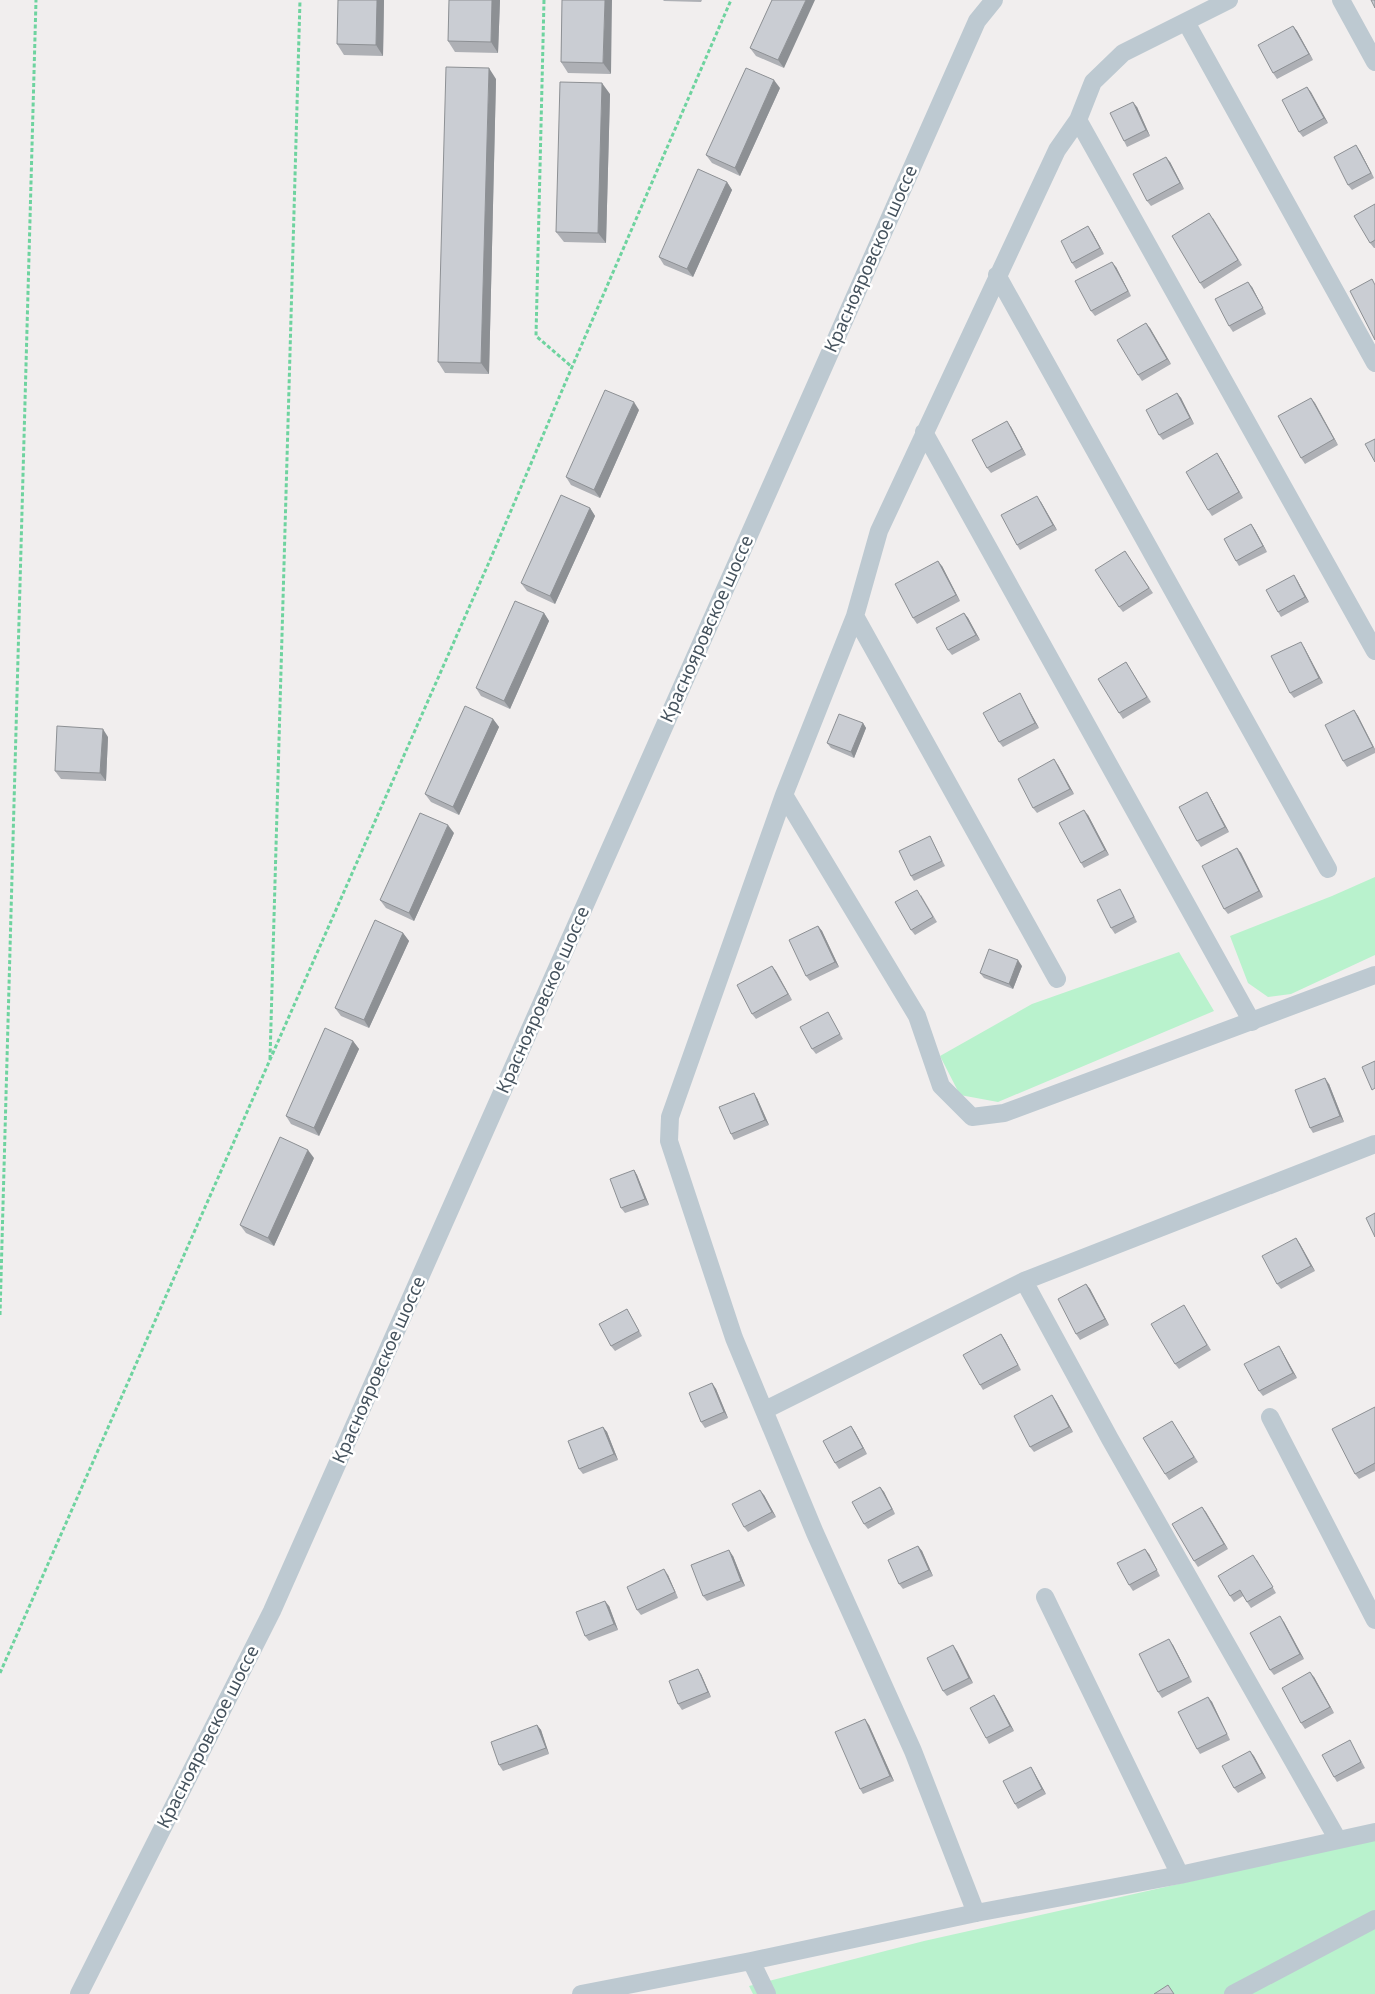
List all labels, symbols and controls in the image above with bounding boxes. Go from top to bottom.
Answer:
street label: Краснояровское шоссе [818,161,922,356]
street label: Краснояровское шоссе [654,531,758,726]
street label: Краснояровское шоссе [490,902,594,1097]
street label: Краснояровское шоссе [326,1272,430,1467]
street label: Краснояровское шоссе [151,1641,264,1832]

